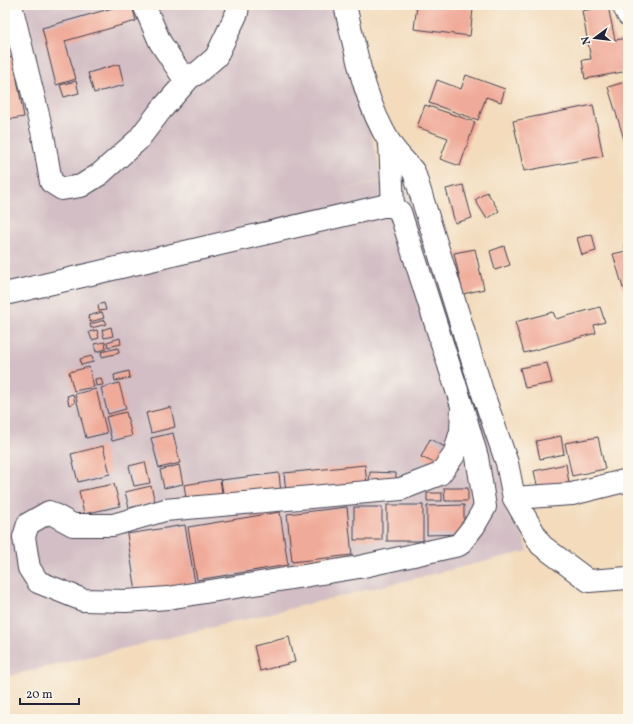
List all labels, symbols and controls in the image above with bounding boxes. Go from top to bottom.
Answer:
north arrow [575,18,615,58]
text: N [579,34,595,46]
scale bar [20,680,79,706]
text: 20 m [26,687,53,703]

